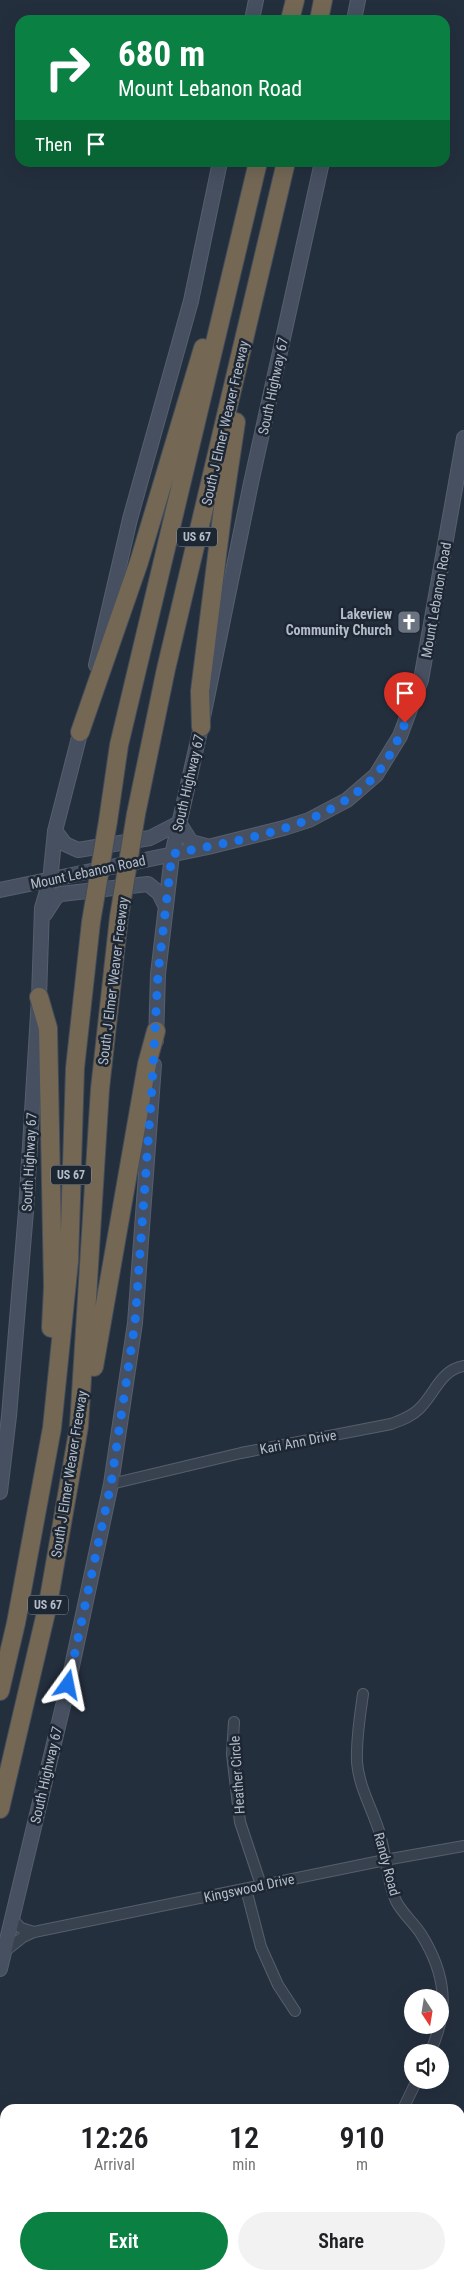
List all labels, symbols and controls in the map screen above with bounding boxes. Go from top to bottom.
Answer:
text: 680 m [118,34,205,75]
icon: right [35,35,100,100]
text: Mount Lebanon Road [118,76,302,101]
icon: arrive [82,130,110,158]
text: Then [35,133,72,156]
street label: South Highway 67 [255,336,291,436]
street label: South J Elmer Weaver Freeway [198,339,252,507]
road number: US 67 [177,528,217,546]
street label: Mount Lebanon Road [418,541,454,659]
place label: Lakeview Community Church [286,606,392,638]
church icon: Lakeview Community Church [396,609,422,635]
pin [384,672,426,723]
icon: arrive [391,679,419,707]
street label: South Highway 67 [169,733,207,833]
street label: Mount Lebanon Road [29,852,147,892]
street label: South J Elmer Weaver Freeway [95,896,131,1066]
street label: South Highway 67 [18,1112,40,1212]
road number: US 67 [51,1166,91,1184]
street label: South J Elmer Weaver Freeway [48,1389,90,1559]
street label: Kari Ann Drive [258,1427,338,1457]
road number: US 67 [28,1596,68,1614]
position arrow [41,1658,93,1710]
street label: South Highway 67 [27,1725,65,1825]
street label: Heather Circle [226,1735,248,1815]
street label: Randy Road [371,1831,403,1897]
street label: Kingswood Drive [202,1871,296,1905]
north arrow [404,1989,449,2034]
map controls [404,1989,449,2089]
button: sound [404,2044,449,2089]
text: 12:26 [80,2120,149,2155]
text: 12 [229,2120,259,2155]
text: 910 [339,2120,385,2155]
text: Arrival [94,2155,135,2174]
text: min [232,2155,256,2174]
text: m [356,2155,368,2174]
button: Exit [20,2212,228,2270]
button: Share [238,2212,445,2270]

